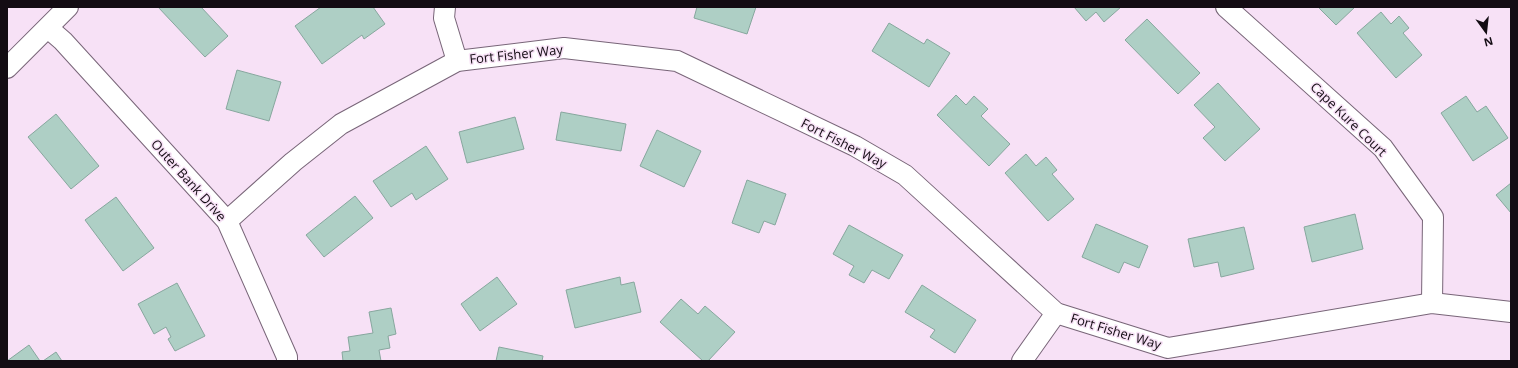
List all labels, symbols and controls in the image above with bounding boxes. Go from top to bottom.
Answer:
north arrow [1466,12,1506,52]
text: N [1482,34,1495,51]
street label: Fort Fisher Way [468,40,564,68]
street label: Cape Kure Court [1307,78,1391,160]
street label: Fort Fisher Way [798,114,890,173]
street label: Outer Bank Drive [147,135,231,225]
street label: Fort Fisher Way [1069,309,1164,353]

